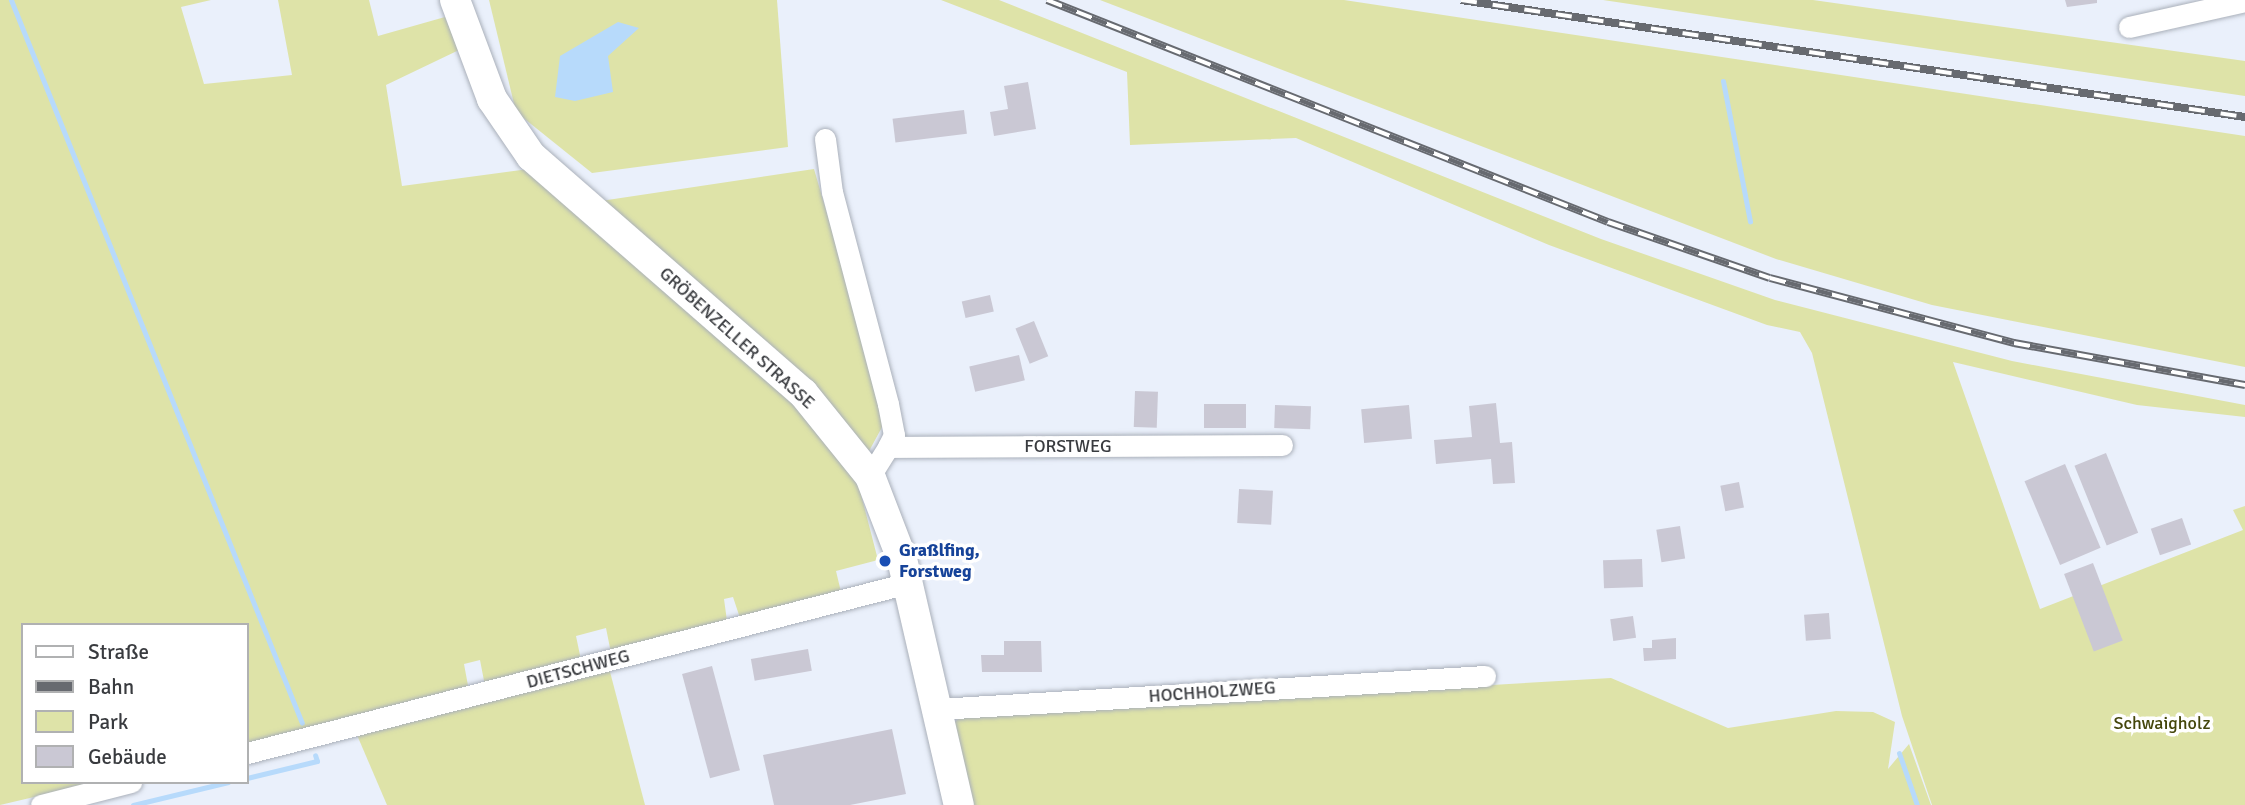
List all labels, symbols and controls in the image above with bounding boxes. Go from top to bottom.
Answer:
street label: GRÖBENZELLER STRASSE [655,263,819,413]
street label: FORSTWEG [1024,435,1112,457]
place label: Graßlfing, Forstweg [899,540,980,582]
marker: Graßlfing, Forstweg [877,553,893,569]
legend [21,623,248,784]
text: Straße [88,639,149,665]
street label: DIETSCHWEG [524,645,632,693]
text: Bahn [88,674,134,700]
street label: HOCHHOLZWEG [1148,677,1276,707]
text: Park [88,709,128,735]
park label: Schwaigholz [2113,712,2211,734]
text: Gebäude [88,744,167,770]

